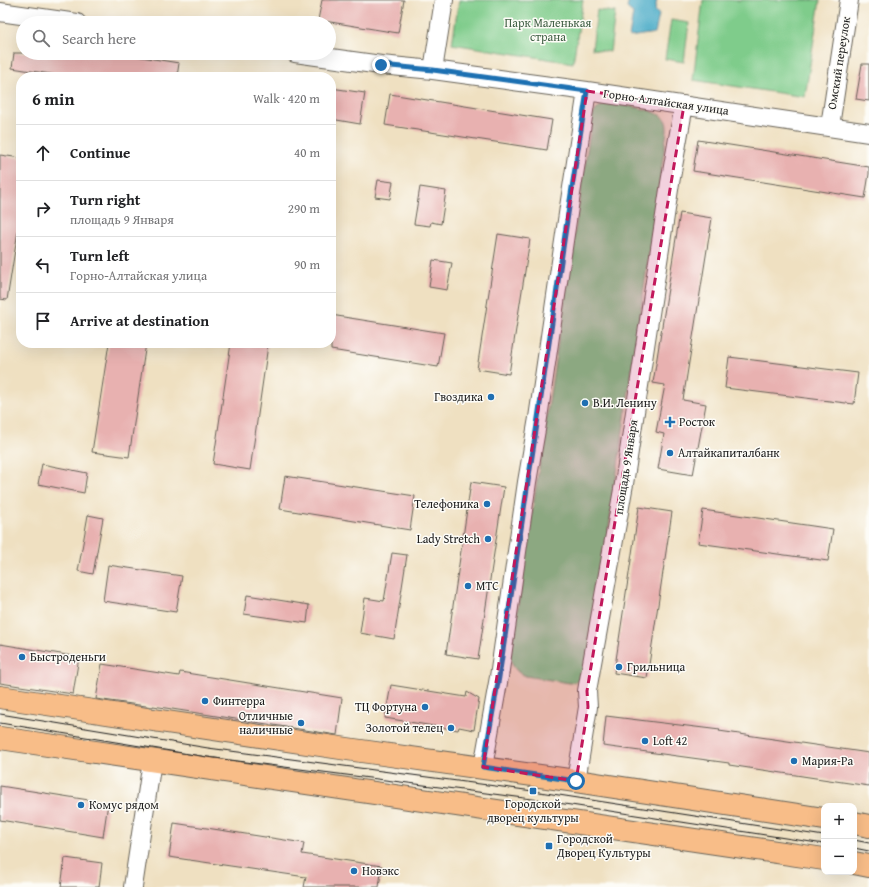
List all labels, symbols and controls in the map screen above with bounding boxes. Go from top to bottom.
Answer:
park label: Парк Маленькая страна [505,14,591,45]
street label: Омский переулок [823,14,854,111]
search box [16,16,336,60]
icon: search [30,27,52,49]
text: Search here [62,28,136,49]
route end [372,56,390,74]
street label: Горно-Алтайская улица [602,84,730,119]
text: 6 min [32,86,74,111]
text: Walk · 420 m [253,89,320,108]
icon: ahead [32,142,54,164]
text: Continue [70,142,131,163]
text: 40 m [294,143,320,162]
text: Turn right [70,189,141,210]
icon: right [32,198,54,220]
text: 290 m [288,199,320,218]
text: площадь 9 Января [70,210,174,229]
text: Turn left [70,245,129,266]
icon: left [32,254,54,276]
text: 90 m [294,255,320,274]
text: Горно-Алтайская улица [70,266,207,285]
icon: arrive [32,310,54,332]
text: Arrive at destination [70,310,209,331]
place label: Гвоздика [434,388,483,405]
marker: Гвоздика [486,392,496,402]
place label: В.И. Ленину [593,394,657,411]
marker: В.И. Ленину [580,398,590,408]
place label: Росток [679,413,716,430]
marker: Росток [664,416,676,428]
street label: площадь 9 Января [610,418,641,516]
place label: Алтайкапиталбанк [678,444,780,461]
marker: Алтайкапиталбанк [665,448,675,458]
place label: Телефоника [414,495,479,512]
marker: Телефоника [482,499,492,509]
place label: Lady Stretch [417,530,480,547]
marker: Lady Stretch [483,534,493,544]
place label: МТС [476,577,499,594]
marker: МТС [463,581,473,591]
place label: Быстроденьги [30,648,106,665]
marker: Быстроденьги [17,652,27,662]
place label: Грильница [627,658,686,675]
marker: Грильница [614,662,624,672]
place label: Финтерра [213,692,265,709]
marker: Финтерра [200,696,210,706]
place label: ТЦ Фортуна [355,698,417,715]
marker: ТЦ Фортуна [420,702,430,712]
place label: Отличные наличные [239,707,293,738]
marker: Отличные наличные [296,718,306,728]
place label: Золотой телец [366,719,443,736]
marker: Золотой телец [446,723,456,733]
place label: Loft 42 [653,732,687,749]
marker: Loft 42 [640,736,650,746]
place label: Мария-Ра [802,752,853,769]
marker: Мария-Ра [789,756,799,766]
route start [567,772,585,790]
marker: Городской дворец культуры [528,786,538,796]
place label: Городской дворец культуры [487,795,579,826]
place label: Комус рядом [89,796,159,813]
marker: Комус рядом [76,800,86,810]
map controls [821,803,857,875]
button: + [821,803,857,839]
place label: Городской Дворец Культуры [556,830,651,861]
button: − [821,839,857,875]
marker: Городской Дворец Культуры [544,841,554,851]
place label: Новэкс [362,862,400,879]
marker: Новэкс [349,866,359,876]

